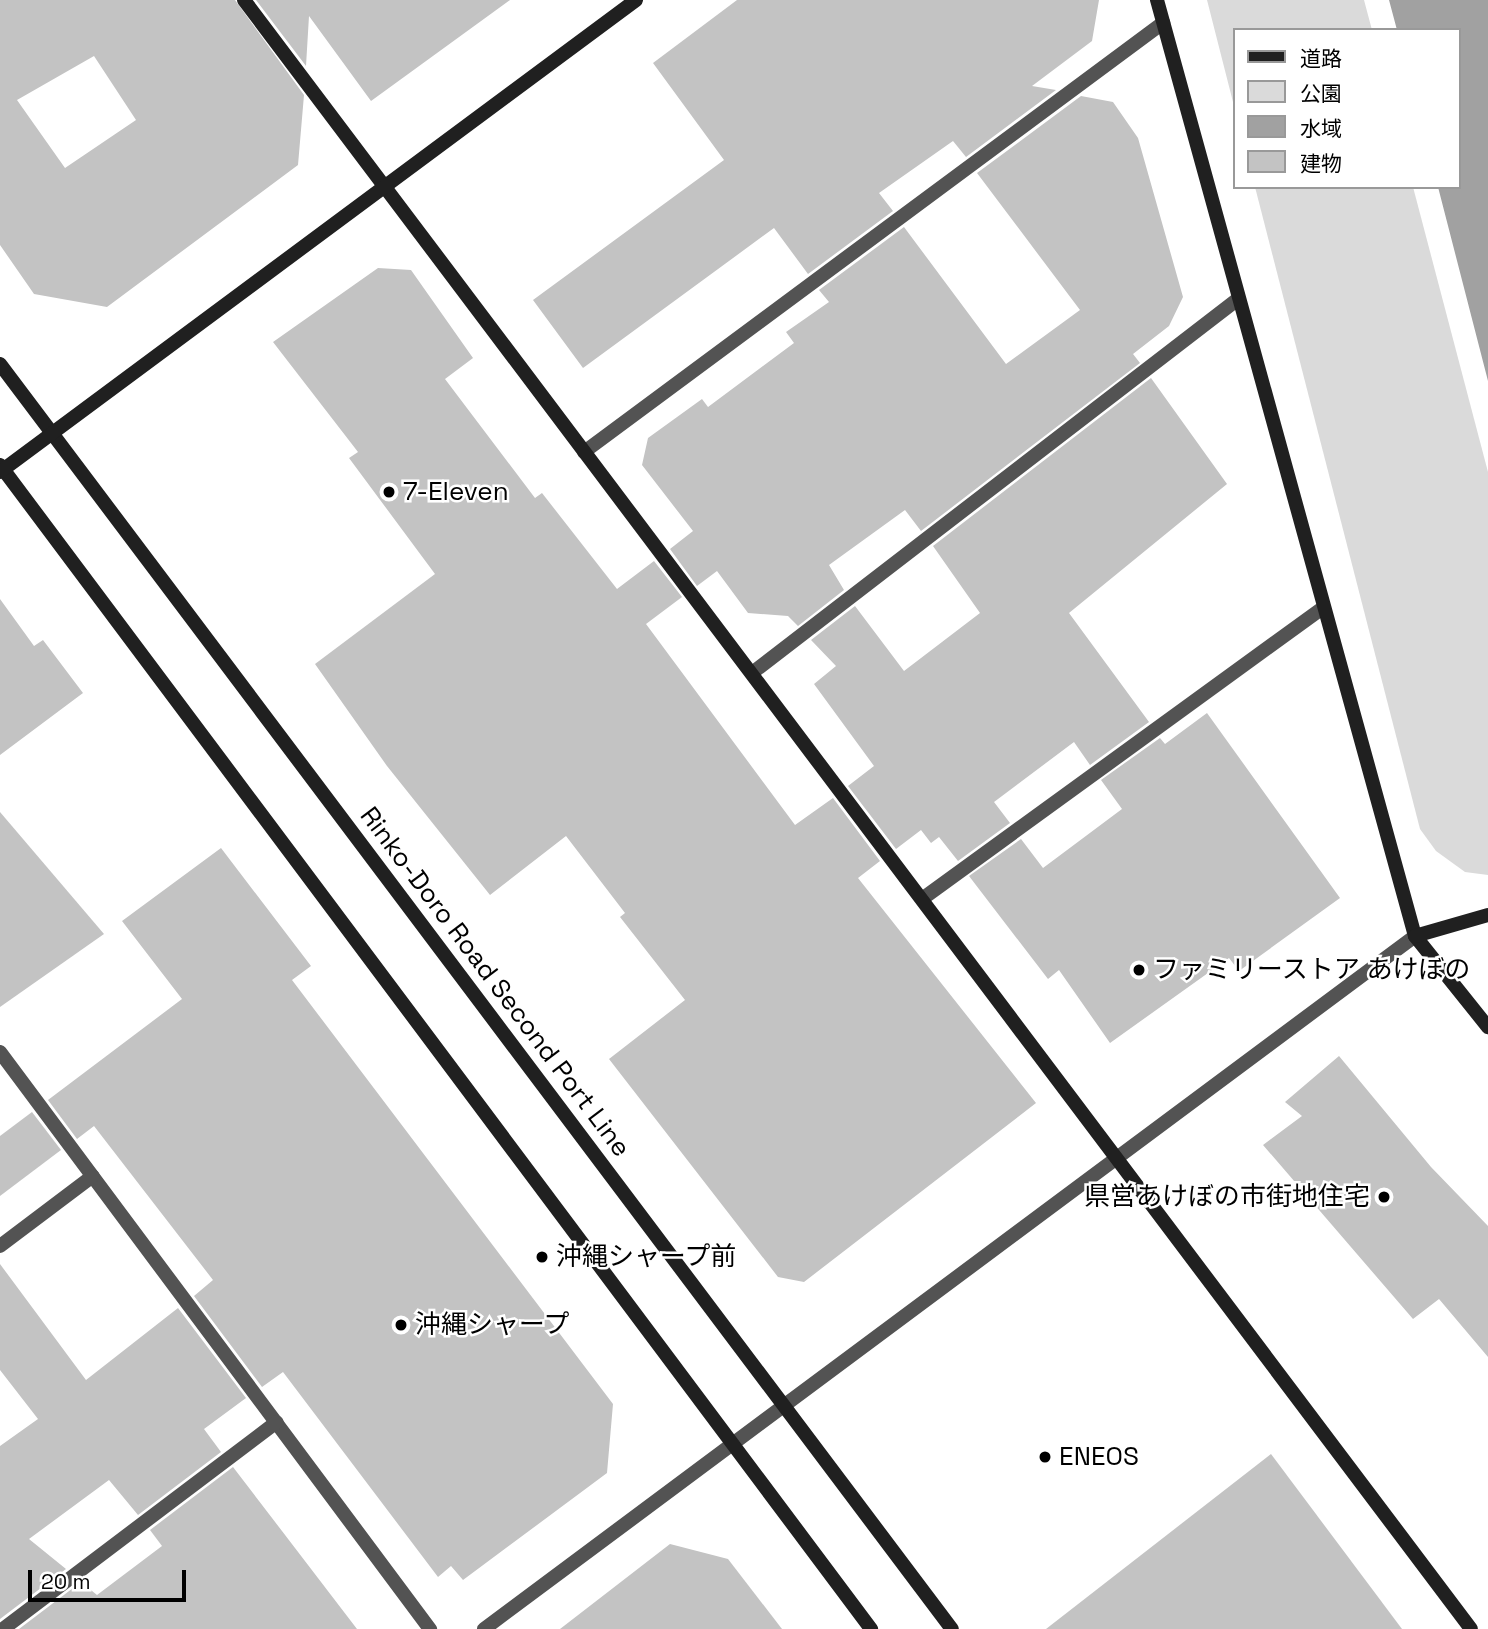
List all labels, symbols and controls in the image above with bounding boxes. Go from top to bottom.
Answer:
legend [1232,28,1460,189]
text: 道路 [1300,45,1342,72]
text: 公園 [1300,80,1342,107]
text: 水域 [1300,115,1342,142]
text: 建物 [1300,150,1342,177]
place label: 7-Eleven [403,476,509,508]
marker: 7-Eleven [381,484,397,500]
street label: Rinko-Doro Road Second Port Line [353,801,637,1163]
place label: ファミリーストア あけぼの [1153,954,1472,986]
marker: ファミリーストア あけぼの [1131,962,1147,978]
place label: 県営あけぼの市街地住宅 [1084,1181,1370,1213]
marker: 県営あけぼの市街地住宅 [1376,1189,1392,1205]
place label: 沖縄シャープ前 [556,1241,738,1273]
marker: 沖縄シャープ前 [534,1249,550,1265]
place label: 沖縄シャープ [415,1309,571,1341]
marker: 沖縄シャープ [393,1317,409,1333]
place label: ENEOS [1059,1441,1139,1473]
marker: ENEOS [1037,1449,1053,1465]
scale bar [32,1556,189,1600]
text: 20 m [41,1568,91,1595]

